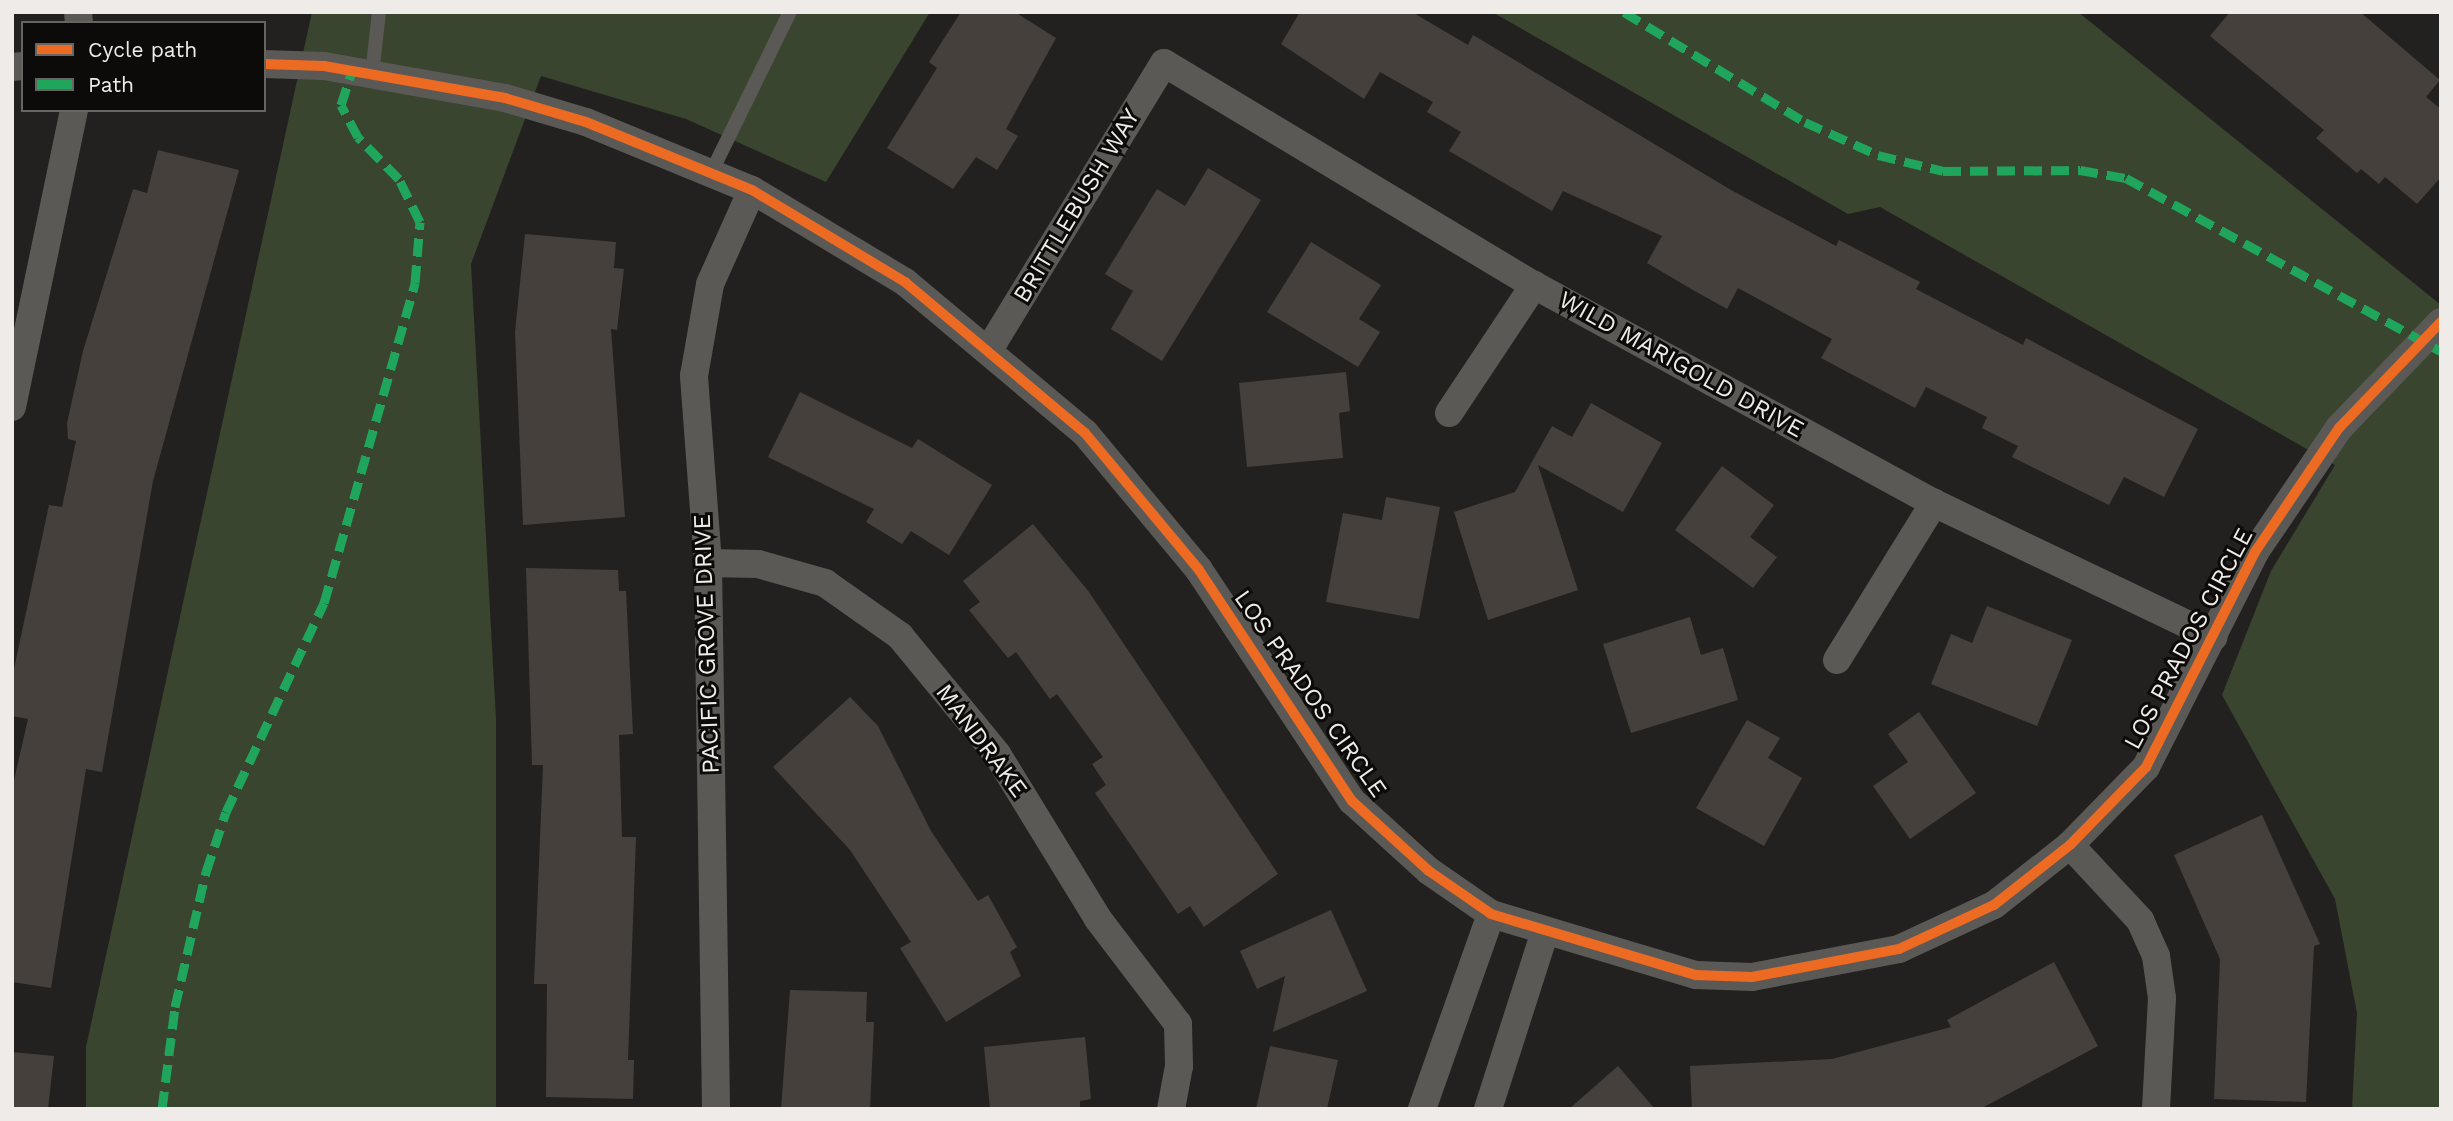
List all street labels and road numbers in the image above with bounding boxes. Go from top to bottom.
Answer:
street label: BRITTLEBUSH WAY [1008,104,1146,308]
street label: WILD MARIGOLD DRIVE [1553,286,1809,444]
street label: PACIFIC GROVE DRIVE [688,514,726,774]
street label: LOS PRADOS CIRCLE [2119,524,2259,754]
street label: LOS PRADOS CIRCLE [1228,585,1392,803]
street label: MANDRAKE [929,679,1033,803]

